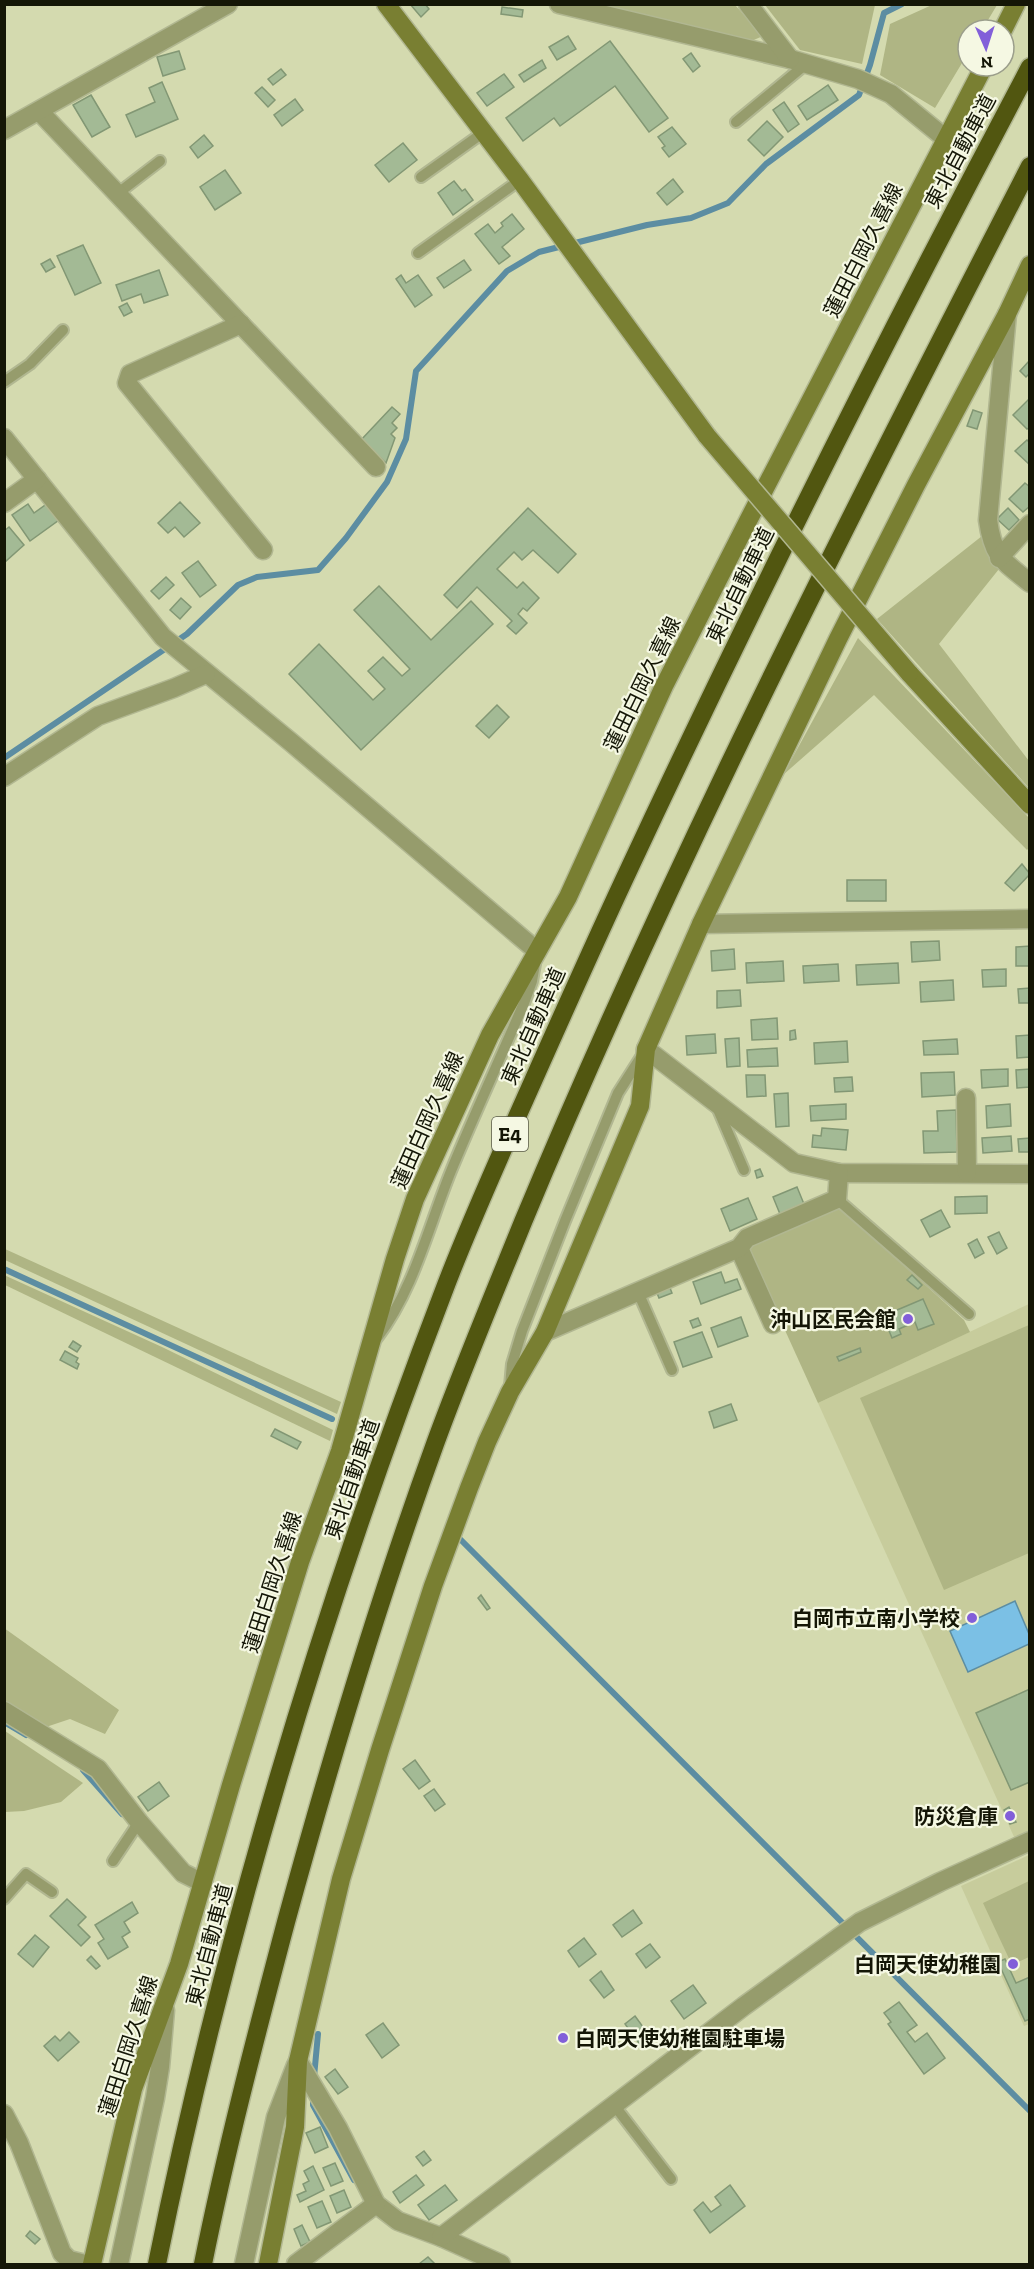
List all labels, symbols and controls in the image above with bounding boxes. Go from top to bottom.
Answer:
north arrow [956,18,1016,78]
text: N [980,53,993,72]
street label: 東北自動車道 [919,90,1001,212]
street label: 蓮田白岡久喜線 [818,179,908,321]
street label: 東北自動車道 [701,523,779,647]
street label: 蓮田白岡久喜線 [599,612,685,756]
street label: 東北自動車道 [496,963,570,1089]
street label: 蓮田白岡久喜線 [386,1048,468,1192]
road number: E4 [492,1117,528,1151]
place label: 沖山区民会館 [770,1307,896,1332]
marker: 沖山区民会館 [901,1312,915,1326]
street label: 東北自動車道 [320,1415,384,1543]
street label: 蓮田白岡久喜線 [237,1508,307,1656]
place label: 白岡市立南小学校 [792,1606,960,1631]
marker: 白岡市立南小学校 [965,1611,979,1625]
place label: 防災倉庫 [914,1804,998,1829]
marker: 防災倉庫 [1003,1809,1017,1823]
street label: 東北自動車道 [181,1881,237,2009]
place label: 白岡天使幼稚園 [854,1952,1001,1977]
marker: 白岡天使幼稚園 [1006,1957,1020,1971]
street label: 蓮田白岡久喜線 [93,1972,163,2120]
place label: 白岡天使幼稚園駐車場 [575,2026,785,2051]
marker: 白岡天使幼稚園駐車場 [556,2031,570,2045]

